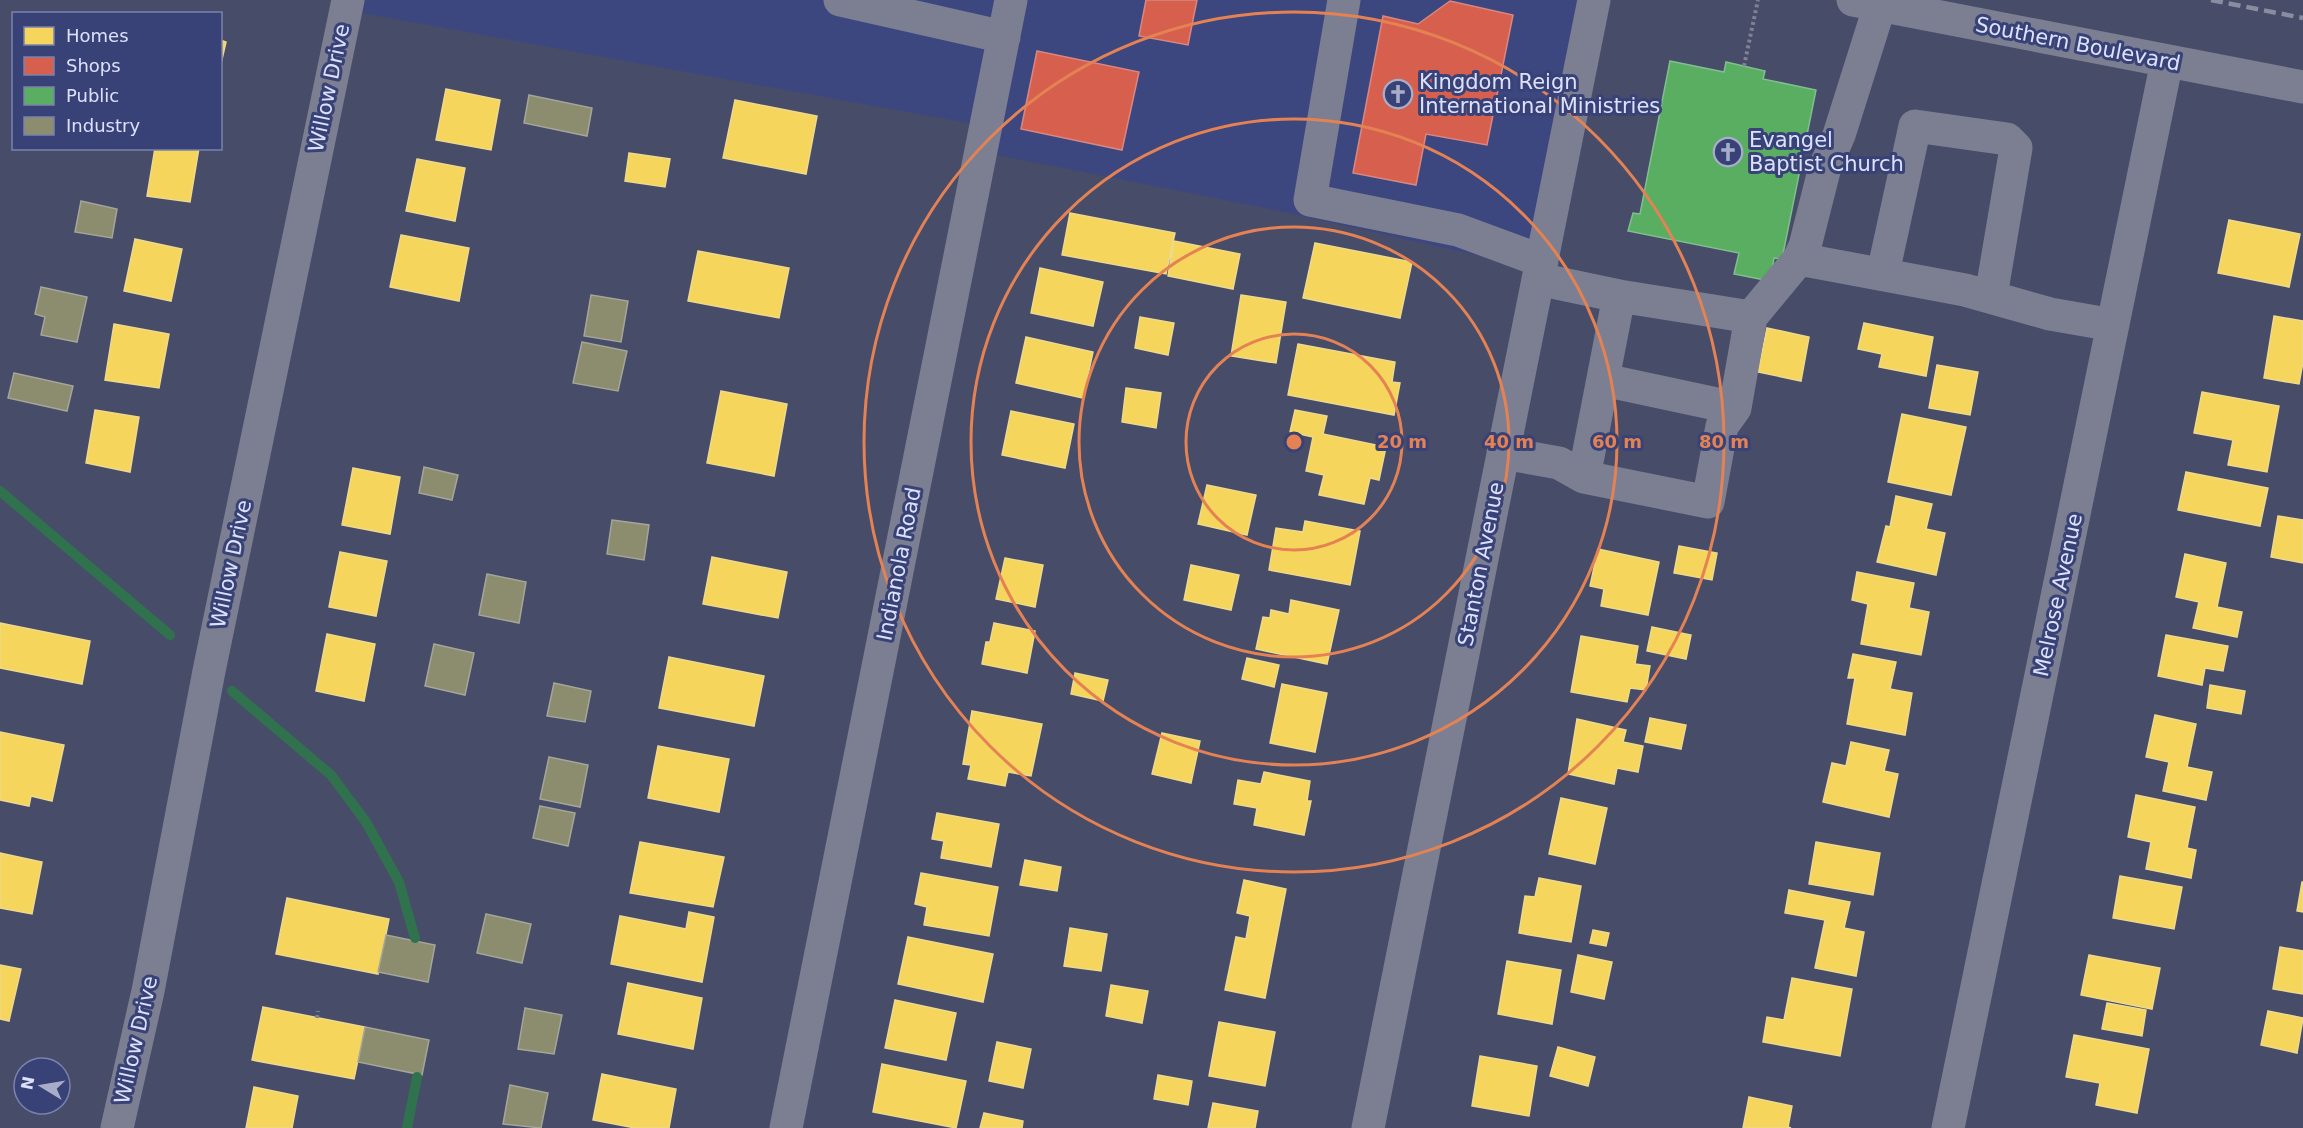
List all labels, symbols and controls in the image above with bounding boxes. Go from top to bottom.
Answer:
legend [12,12,222,150]
street label: Southern Boulevard [1973,12,2183,76]
street label: Willow Drive [304,22,354,154]
text: Homes [66,25,129,46]
text: Shops [66,55,121,76]
place label: Kingdom Reign International Ministries [1419,70,1660,118]
church icon: Kingdom Reign International Ministries [1382,78,1414,110]
text: Public [66,85,119,106]
text: Industry [66,115,140,136]
place label: Evangel Baptist Church [1749,128,1904,176]
church icon: Evangel Baptist Church [1712,136,1744,168]
text: 20 m [1377,431,1427,452]
text: 40 m [1484,431,1534,452]
text: 60 m [1592,431,1642,452]
text: 80 m [1699,431,1749,452]
centre of rings [1284,432,1304,452]
street label: Stanton Avenue [1453,480,1509,648]
street label: Indianola Road [872,485,926,643]
street label: Willow Drive [206,498,256,630]
street label: Melrose Avenue [2029,511,2087,679]
street label: Willow Drive [110,974,162,1106]
north arrow [12,1056,72,1116]
text: N [17,1075,38,1092]

